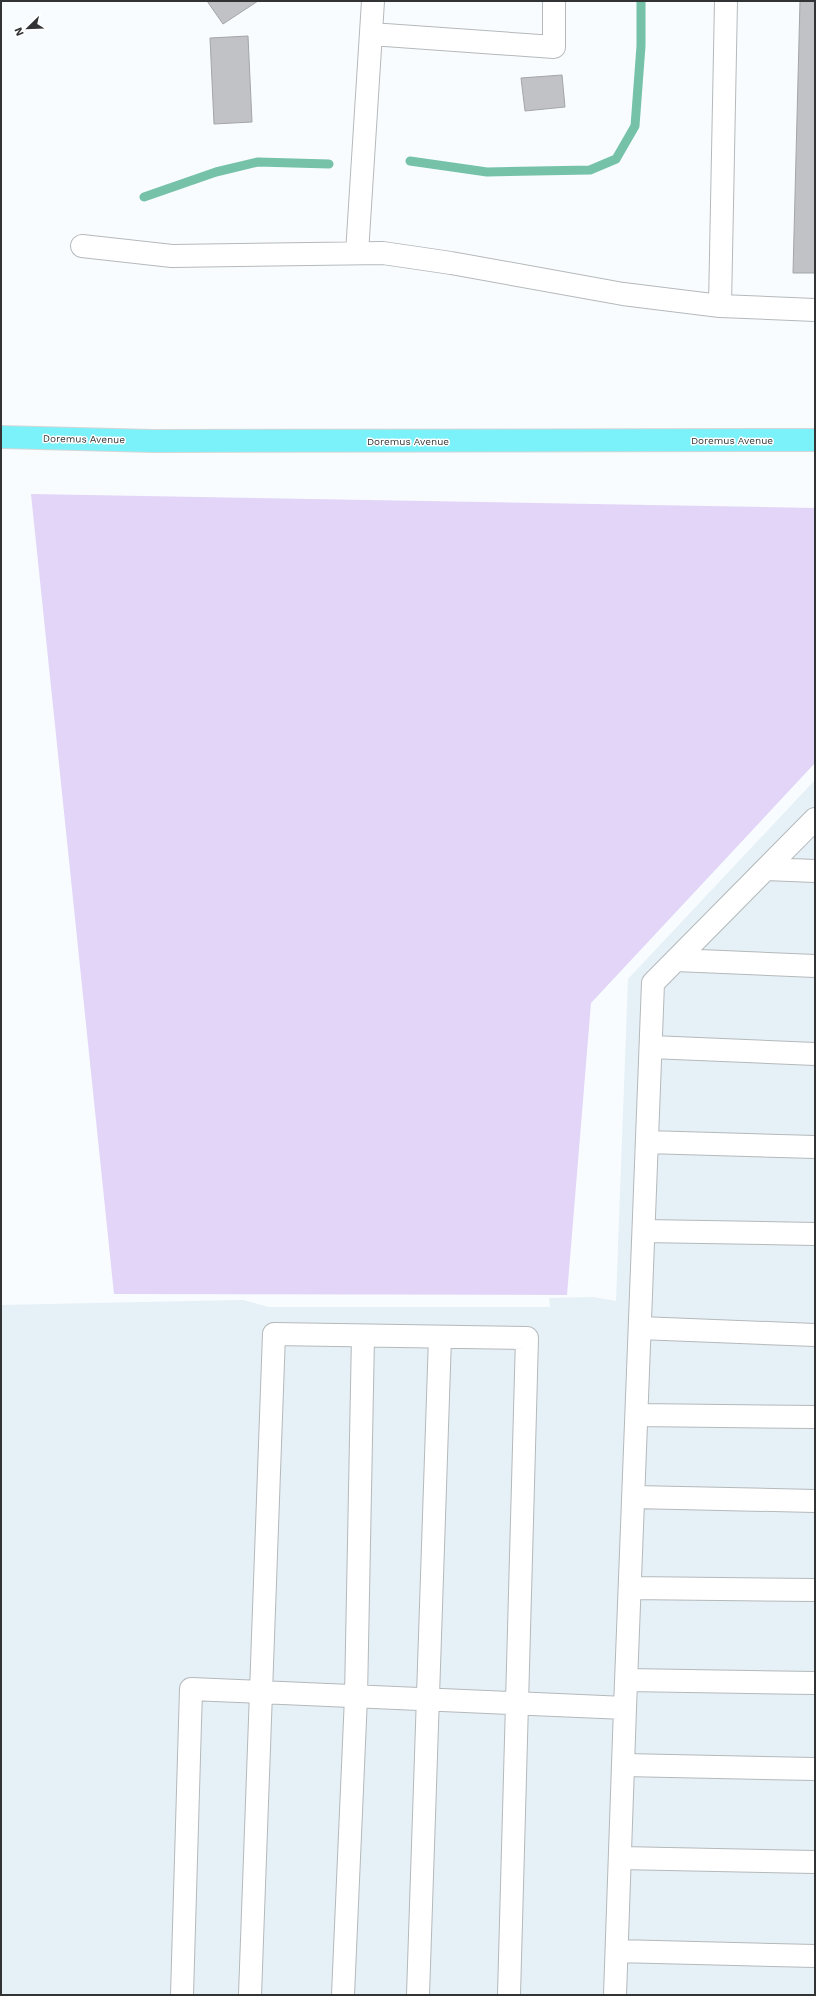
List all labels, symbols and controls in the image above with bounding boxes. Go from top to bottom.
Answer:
north arrow [8,8,48,48]
text: N [12,25,27,38]
street label: Doremus Avenue [43,433,125,445]
street label: Doremus Avenue [691,435,773,446]
street label: Doremus Avenue [367,436,449,447]

